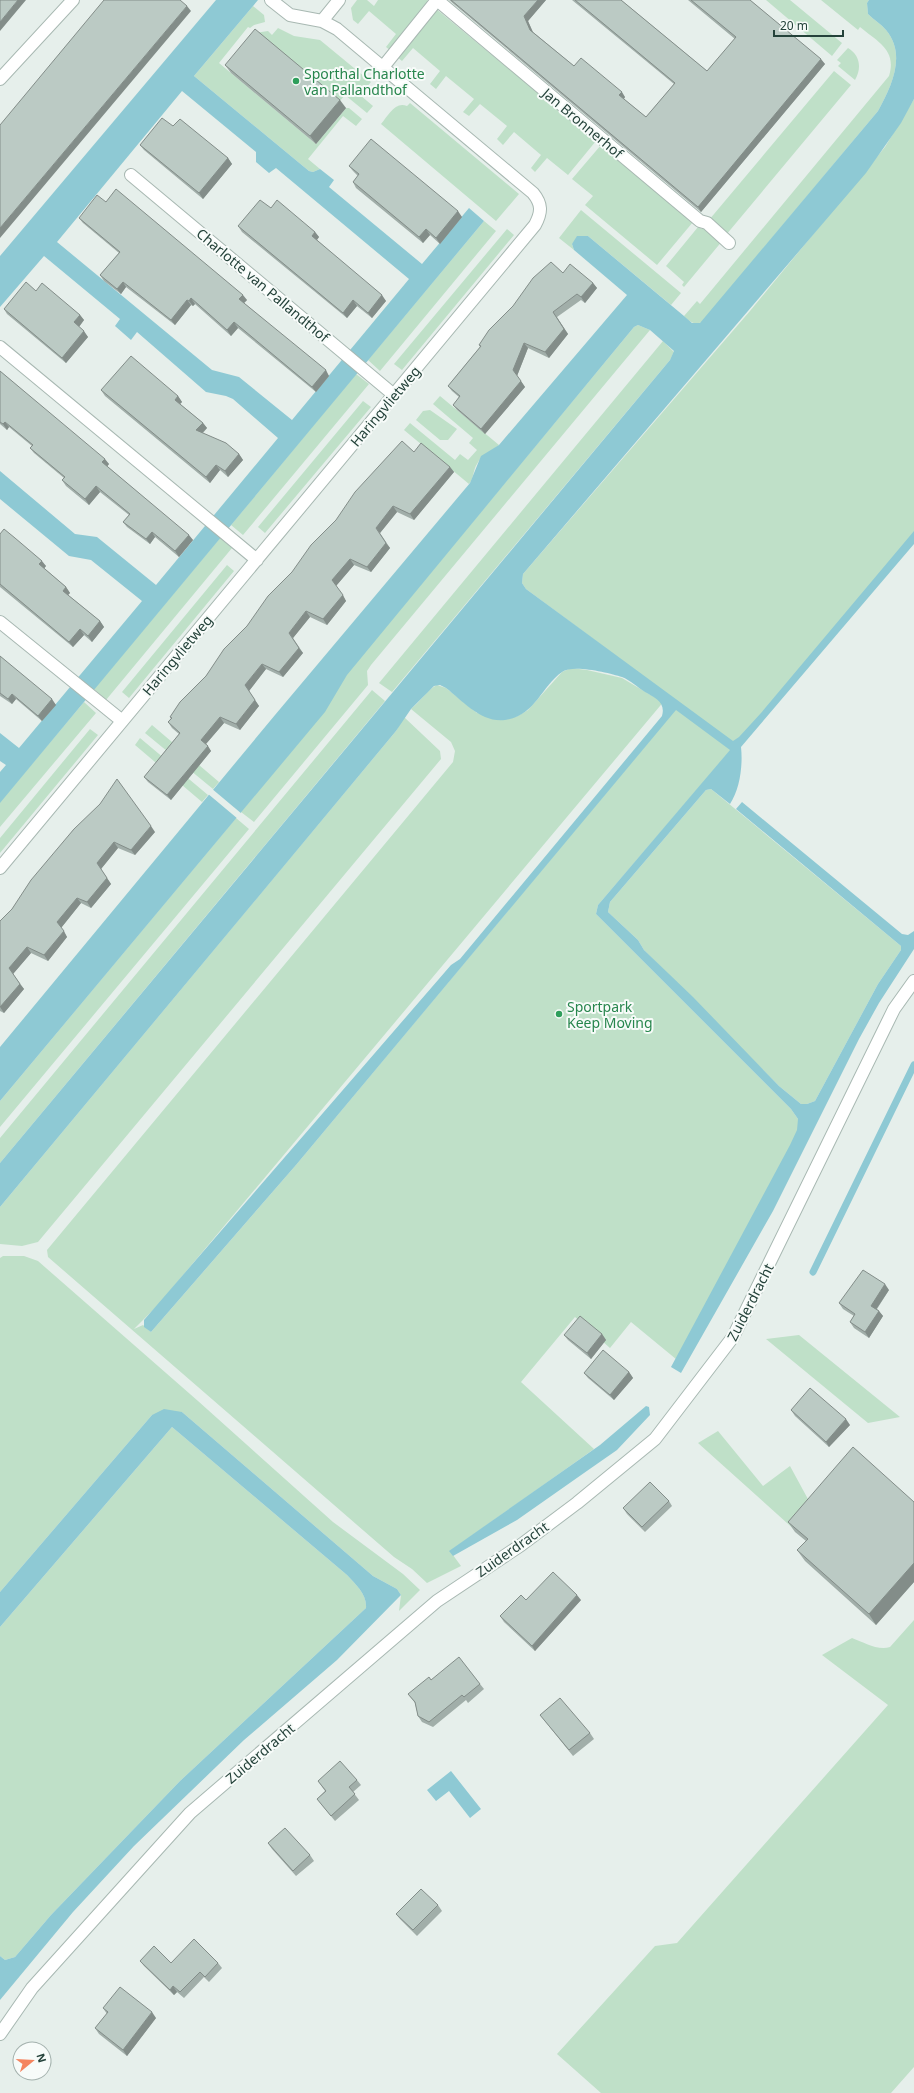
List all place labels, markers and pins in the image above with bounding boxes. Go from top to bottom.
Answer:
place label: Sporthal Charlotte van Pallandthof [304,64,425,99]
marker: Sporthal Charlotte van Pallandthof [291,76,301,86]
place label: Sportpark Keep Moving [567,997,653,1032]
marker: Sportpark Keep Moving [554,1009,564,1019]

